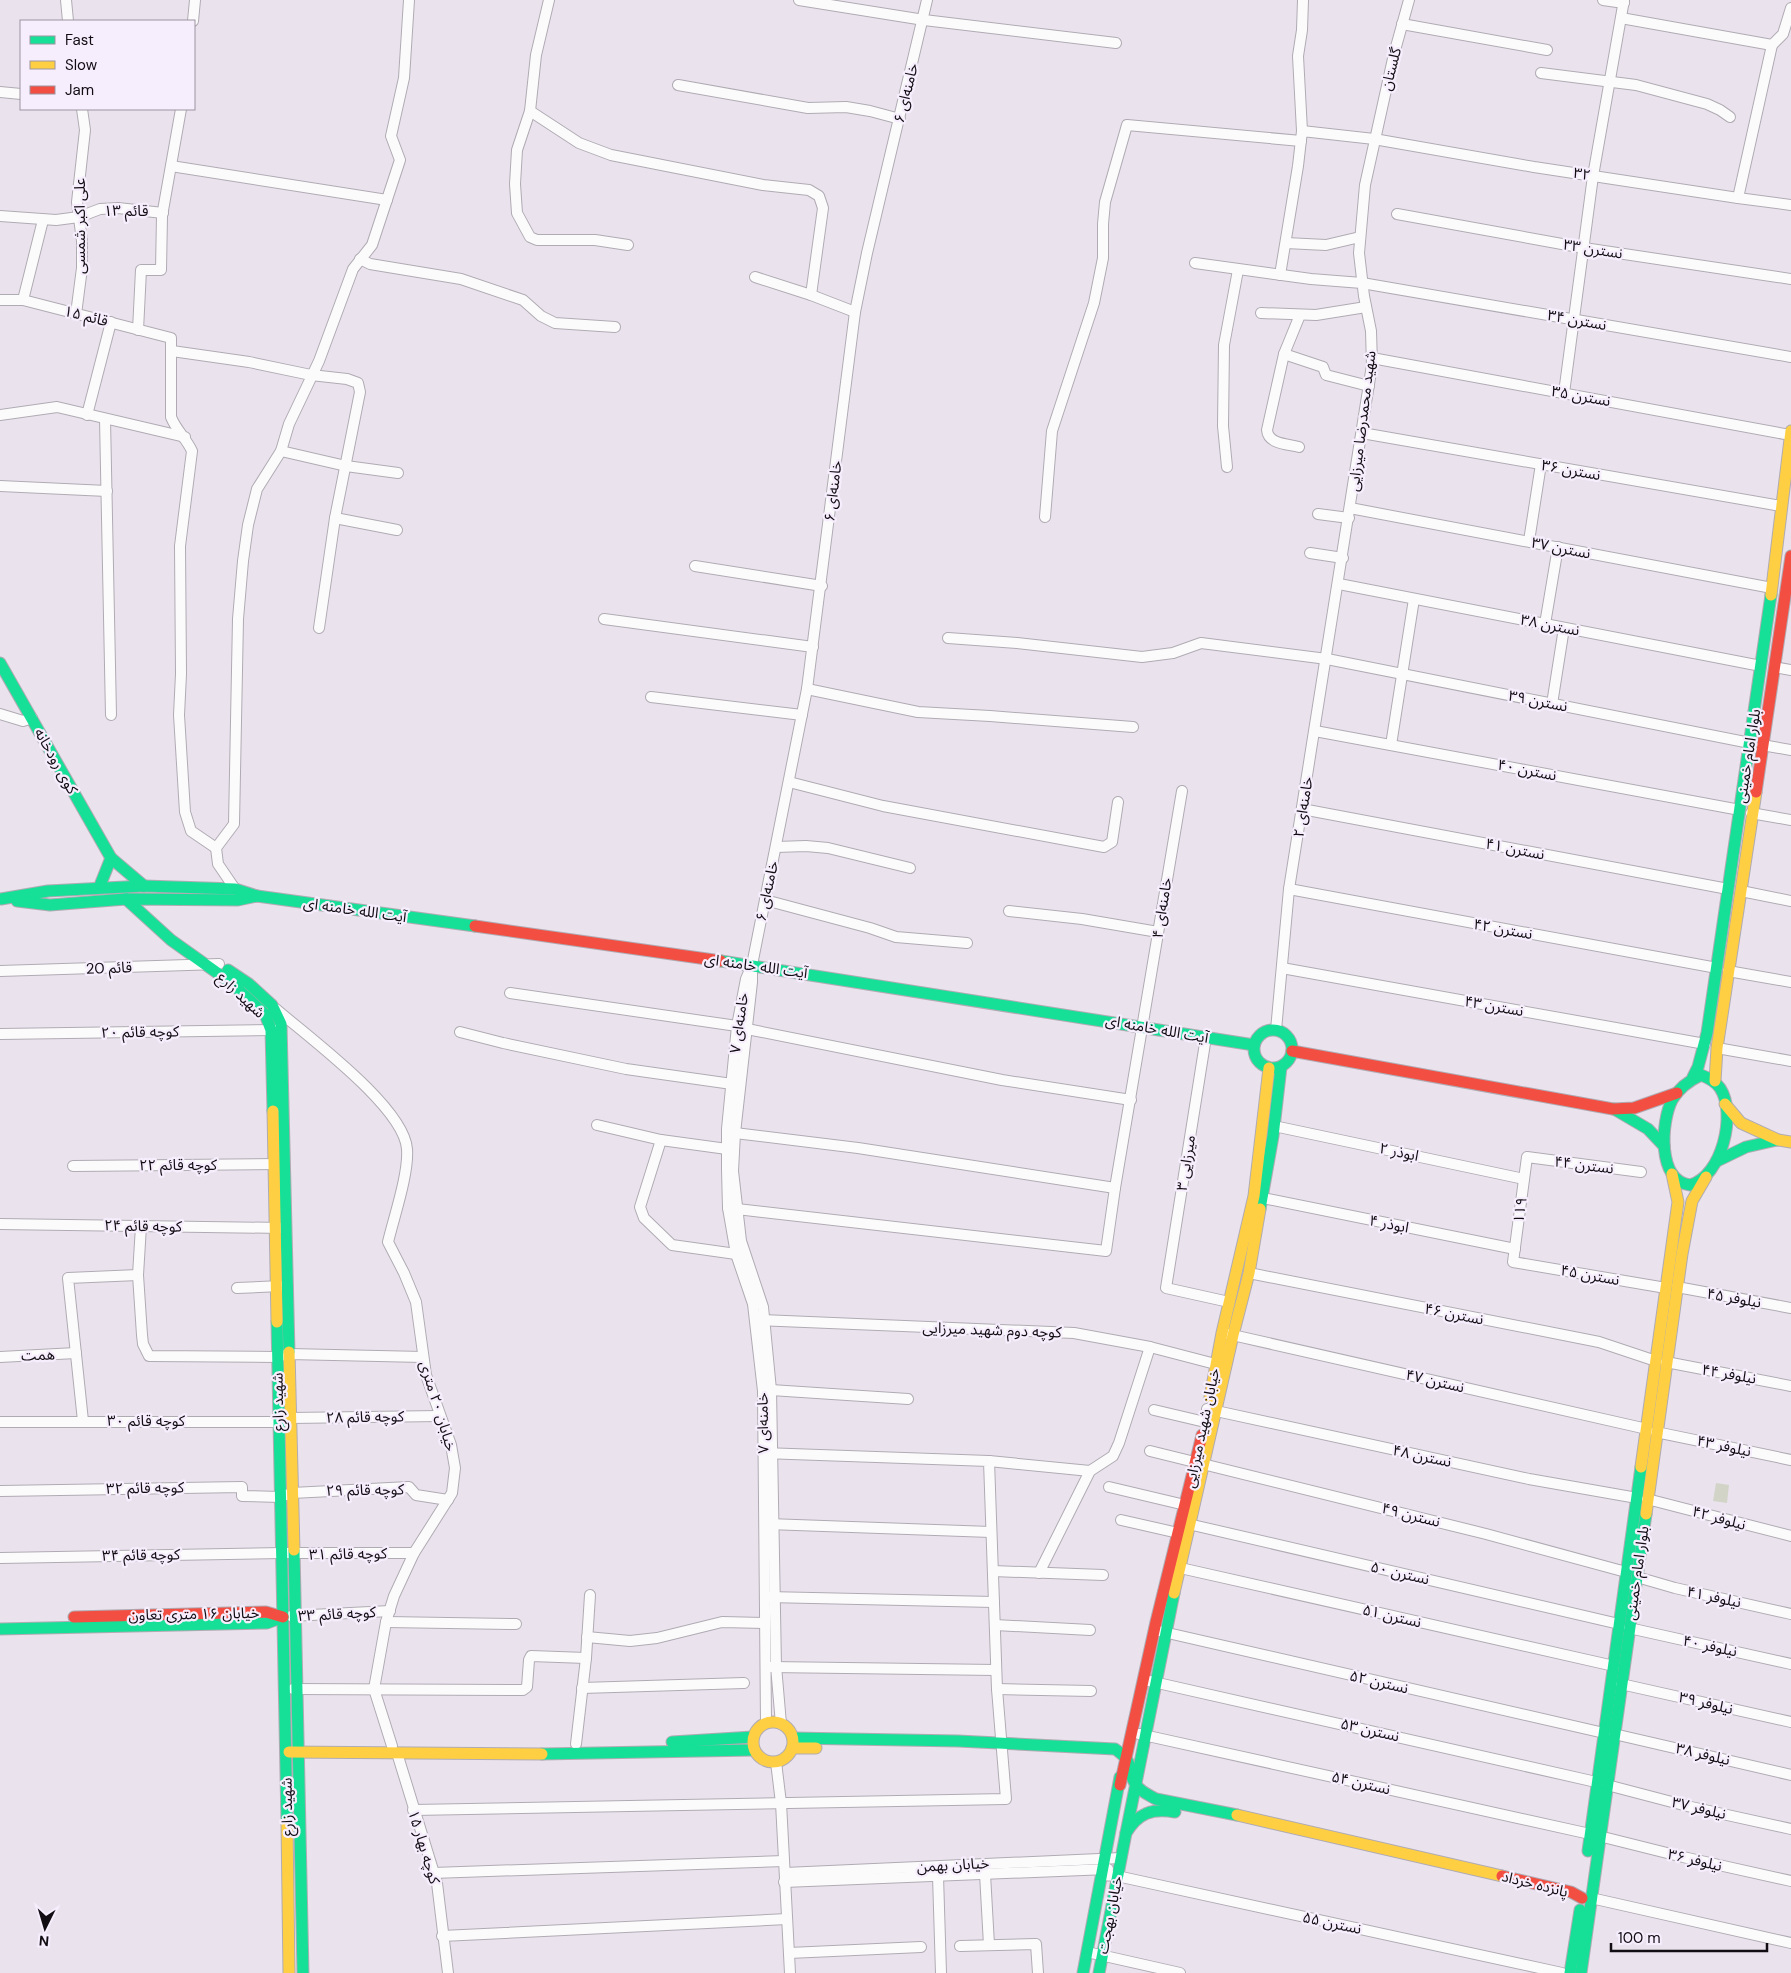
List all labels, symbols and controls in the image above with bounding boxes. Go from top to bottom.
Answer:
legend [20,20,195,110]
text: Fast [65,30,94,50]
street label: گلستان [1376,45,1406,93]
text: Slow [65,55,98,75]
street label: خامنه‌ای ۶ [889,61,923,125]
text: Jam [65,80,94,100]
street label: ۳۲ [1572,163,1592,185]
street label: علی اکبر شمسی [70,177,90,274]
street label: قائم ۱۳ [104,201,149,222]
street label: نسترن ۳۳ [1562,234,1624,264]
street label: قائم ۱۵ [62,301,110,332]
street label: نسترن ۳۴ [1546,305,1608,335]
street label: شهید محمدرضا میرزایی [1343,349,1381,492]
street label: نسترن ۳۵ [1550,381,1612,411]
street label: نسترن ۳۶ [1540,455,1602,485]
street label: خامنه‌ای ۶ [819,459,847,523]
street label: نسترن ۳۷ [1530,532,1592,564]
street label: نسترن ۳۸ [1519,609,1581,641]
street label: نسترن ۳۹ [1507,685,1569,717]
street label: بلوار امام خمینی [1731,708,1766,805]
street label: کوی رودخانه [30,724,83,798]
street label: نسترن ۴۰ [1496,754,1558,786]
street label: خامنه‌ای ۲ [1288,775,1318,839]
street label: نسترن ۴۱ [1484,833,1546,865]
street label: خامنه‌ای ۶ [751,859,783,923]
street label: خامنه‌ای ۴ [1147,876,1177,940]
street label: آیت الله خامنه ای [302,893,409,927]
street label: نسترن ۴۲ [1472,914,1534,944]
street label: آیت الله خامنه ای [703,949,810,983]
street label: قائم 20 [86,957,133,980]
street label: شهید زارع [211,968,269,1024]
street label: خامنه‌ای ۷ [725,991,753,1055]
street label: نسترن ۴۳ [1463,991,1525,1021]
street label: آیت الله خامنه ای [1104,1010,1211,1048]
street label: کوچه قائم ۲۰ [101,1021,180,1044]
street label: میرزایی ۳ [1172,1134,1200,1192]
street label: ابوذر ۲ [1377,1138,1421,1166]
street label: نسترن ۴۴ [1553,1151,1615,1179]
street label: کوچه قائم ۲۲ [139,1155,218,1176]
street label: ۱۱۹ [1508,1196,1532,1224]
street label: ابوذر ۴ [1367,1210,1411,1238]
street label: کوچه قائم ۲۴ [104,1215,183,1238]
street label: نسترن ۴۵ [1559,1260,1621,1290]
street label: نیلوفر ۴۵ [1705,1283,1763,1313]
street label: نسترن ۴۶ [1423,1298,1485,1330]
street label: کوچه دوم شهید میرزایی [922,1318,1063,1343]
street label: همت [21,1344,55,1366]
street label: خیابان ۲۰ متری [415,1358,461,1454]
street label: نیلوفر ۴۴ [1700,1359,1758,1389]
street label: نسترن ۴۷ [1404,1365,1466,1397]
street label: خیابان شهید میرزایی [1180,1366,1225,1490]
street label: شهید زارع [267,1372,291,1432]
street label: خامنه‌ای ۷ [752,1392,774,1454]
street label: کوچه قائم ۲۸ [326,1406,405,1429]
street label: کوچه قائم ۳۰ [107,1411,186,1432]
street label: نیلوفر ۴۳ [1695,1430,1753,1462]
street label: نسترن ۴۸ [1391,1440,1453,1472]
street label: کوچه قائم ۳۲ [106,1477,185,1500]
street label: کوچه قائم ۲۹ [326,1479,405,1502]
street label: نسترن ۴۹ [1380,1498,1442,1532]
street label: نیلوفر ۴۲ [1690,1501,1748,1535]
street label: بلوار امام خمینی [1620,1525,1655,1622]
street label: ۳۱ کوچه قائم [309,1543,388,1566]
street label: کوچه قائم ۳۴ [102,1544,181,1567]
street label: نسترن ۵۰ [1369,1557,1431,1589]
street label: نیلوفر ۴۱ [1685,1581,1743,1613]
street label: نسترن ۵۱ [1361,1600,1423,1632]
street label: کوچه قائم ۳۳ [297,1602,377,1627]
street label: خیابان ۱۶ متری تعاون [128,1603,260,1625]
street label: نیلوفر ۴۰ [1681,1630,1739,1662]
street label: نسترن ۵۲ [1348,1666,1410,1698]
street label: نیلوفر ۳۹ [1677,1687,1735,1719]
street label: نسترن ۵۳ [1339,1714,1401,1746]
street label: نیلوفر ۳۸ [1674,1738,1732,1770]
street label: نسترن ۵۴ [1330,1767,1392,1799]
street label: شهید زارع [276,1777,300,1837]
street label: نیلوفر ۳۷ [1670,1792,1728,1824]
street label: کوچه بهار ۱۵ [403,1808,445,1887]
street label: نیلوفر ۳۶ [1666,1844,1724,1876]
street label: خیابان بهمن [916,1853,990,1877]
street label: پانزده خرداد [1500,1866,1570,1902]
street label: خیابان بهجت [1093,1874,1127,1956]
north arrow [20,1903,70,1953]
street label: نسترن ۵۵ [1301,1907,1363,1939]
scale bar [1611,1920,1767,1952]
text: 100 m [1618,1928,1661,1948]
text: N [38,1932,50,1950]

